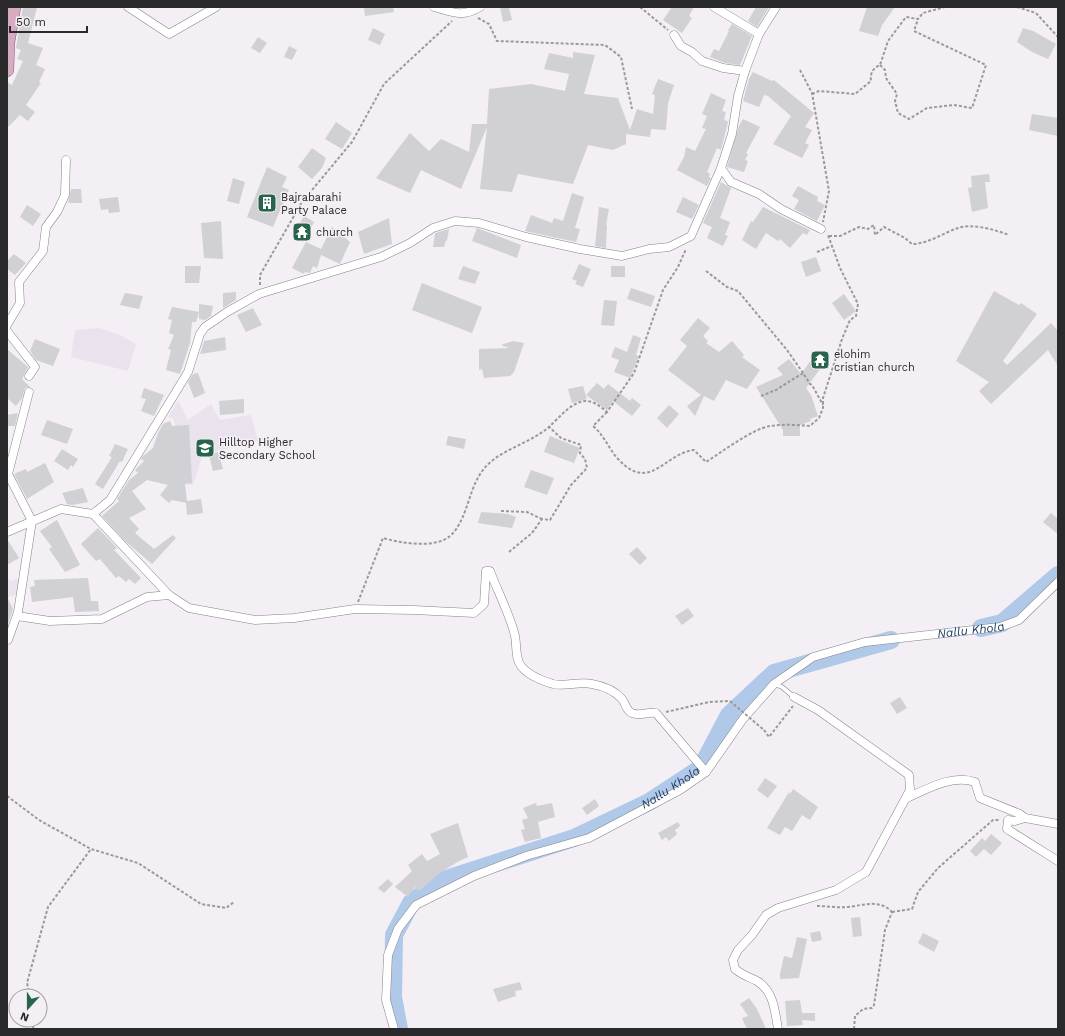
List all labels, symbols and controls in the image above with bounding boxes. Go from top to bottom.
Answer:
scale bar [10,8,87,34]
text: 50 m [16,15,46,29]
place label: Bajrabarahi Party Palace [281,191,347,217]
building icon: Bajrabarahi Party Palace [256,192,278,214]
temple icon: church [291,221,313,243]
place label: church [316,226,353,239]
place label: elohim cristian church [834,348,915,374]
temple icon: elohim cristian church [809,349,831,371]
place label: Hilltop Higher Secondary School [219,436,316,462]
school or university icon: Hilltop Higher Secondary School [194,437,216,459]
water label: Nallu Khola [937,619,1007,641]
water label: Nallu Khola [639,763,703,812]
north arrow [8,988,48,1028]
text: N [18,1009,31,1024]

